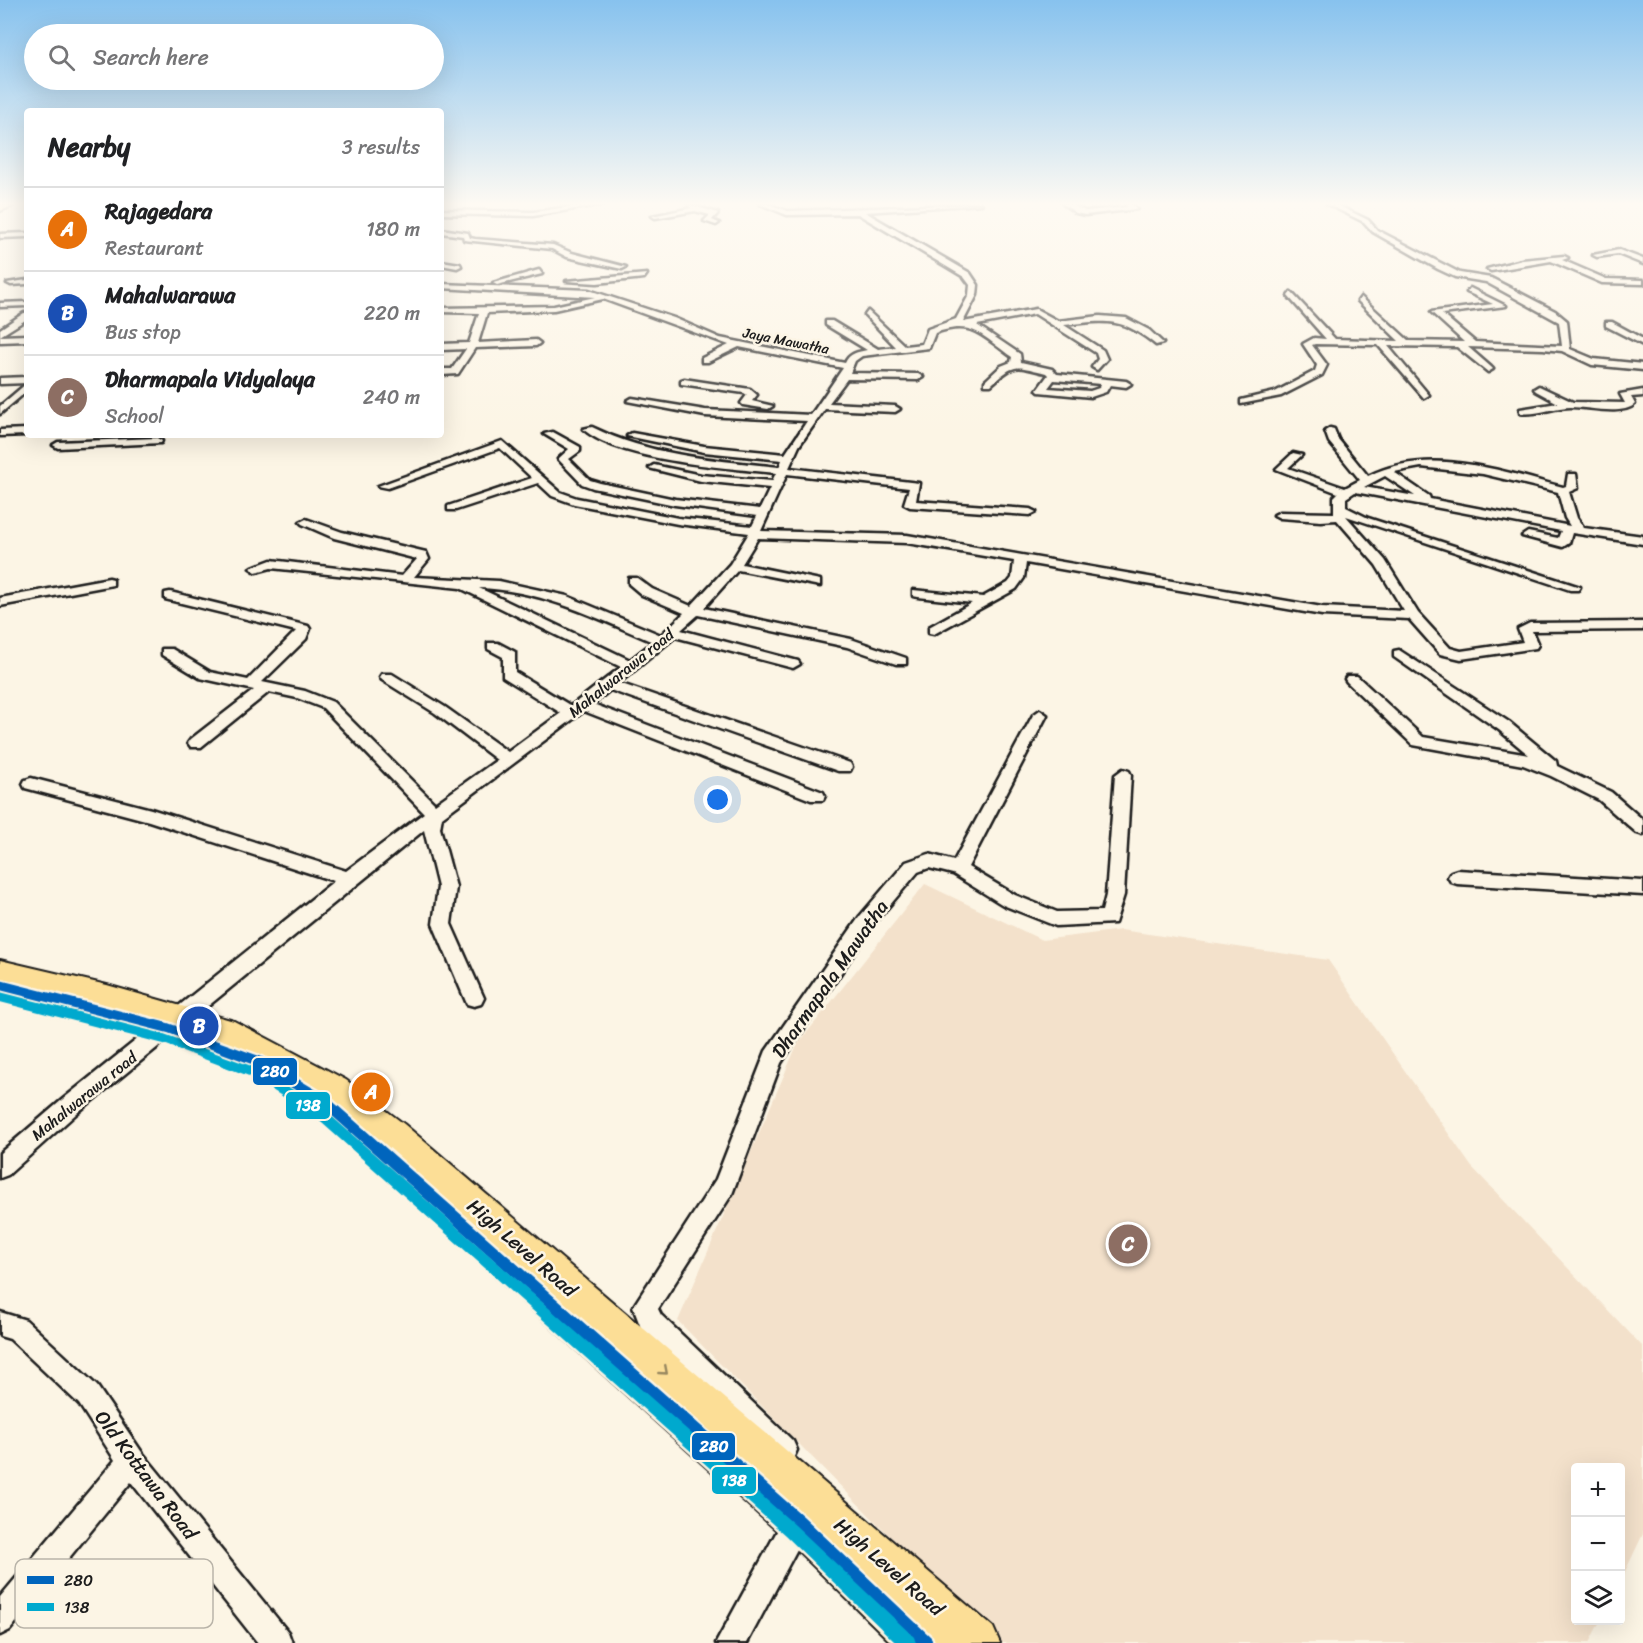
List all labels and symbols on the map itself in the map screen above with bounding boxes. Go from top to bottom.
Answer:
street label: Jaya Mawatha [740,320,832,362]
street label: Mahalwarawa road [561,620,682,725]
your location [703,785,732,814]
street label: Dharmapala Mawatha [762,892,898,1066]
pin: B [180,1004,218,1048]
street label: Mahalwarawa road [24,1043,145,1148]
line badge: 280 [252,1057,298,1086]
text: 280 [260,1057,290,1086]
pin: A [352,1070,391,1114]
line badge: 138 [285,1091,331,1120]
text: 138 [295,1091,321,1120]
street label: High Level Road [459,1190,586,1307]
pin: C [1108,1222,1148,1266]
one-way arrow [657,1364,668,1375]
street label: Old Kottawa Road [85,1402,208,1549]
line badge: 280 [691,1432,736,1461]
text: 280 [699,1432,729,1461]
line badge: 138 [711,1466,757,1495]
text: 138 [721,1466,747,1495]
street label: High Level Road [826,1509,953,1626]
legend [15,1559,213,1628]
text: 280 [64,1566,93,1595]
text: 138 [64,1593,90,1622]

